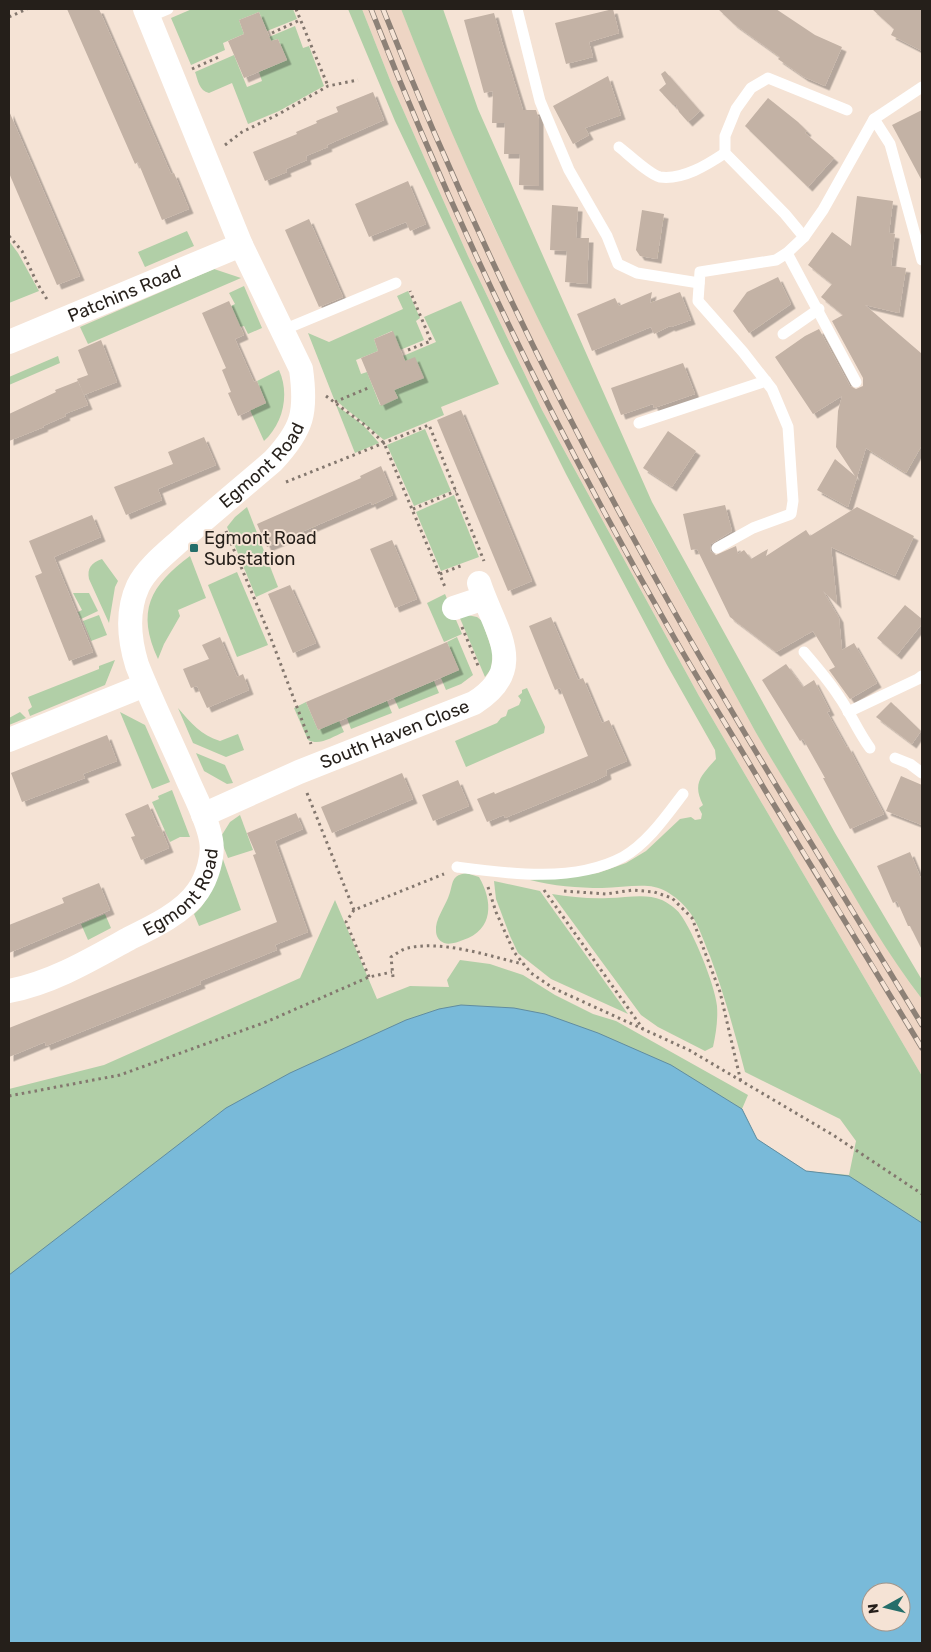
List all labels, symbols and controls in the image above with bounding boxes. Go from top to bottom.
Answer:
street label: Patchins Road [64,260,184,327]
street label: Egmont Road [215,419,309,513]
place label: Egmont Road Substation [204,527,317,570]
marker: Egmont Road Substation [188,542,200,554]
street label: South Haven Close [317,695,472,774]
street label: Egmont Road [139,847,223,941]
north arrow [861,1582,911,1632]
text: N [865,1603,883,1615]

